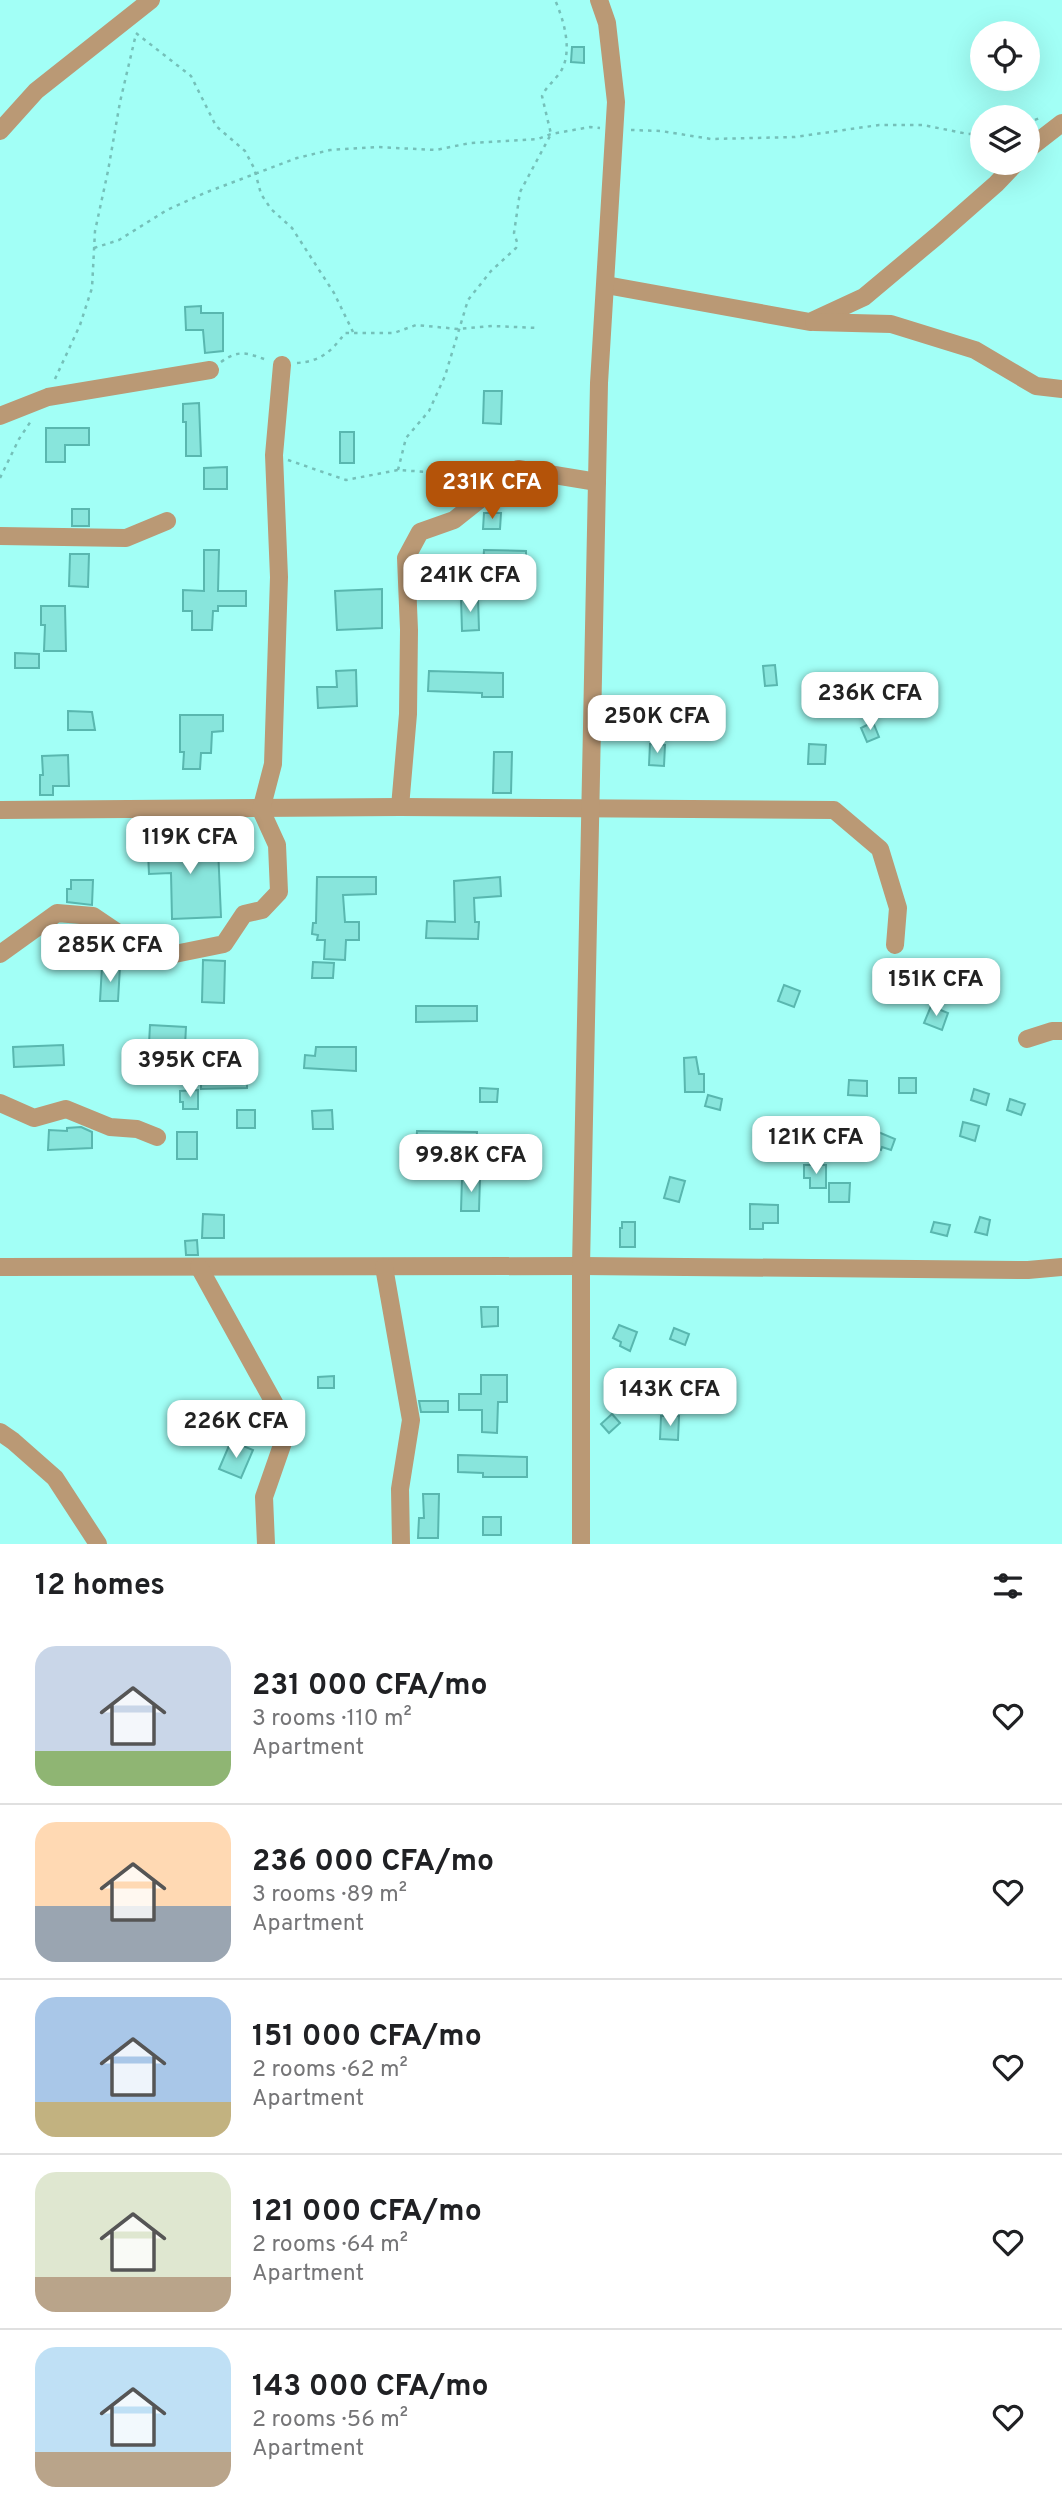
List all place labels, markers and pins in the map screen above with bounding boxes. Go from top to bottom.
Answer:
pin: 231K CFA [420,462,564,521]
pin: 241K CFA [398,554,542,614]
pin: 236K CFA [798,672,942,732]
pin: 250K CFA [585,696,729,755]
pin: 119K CFA [118,816,262,876]
pin: 285K CFA [38,925,182,984]
pin: 151K CFA [864,958,1008,1018]
pin: 395K CFA [118,1040,262,1099]
pin: 121K CFA [744,1116,888,1176]
pin: 99.8K CFA [391,1134,551,1194]
pin: 143K CFA [598,1368,742,1428]
pin: 226K CFA [164,1400,308,1460]

